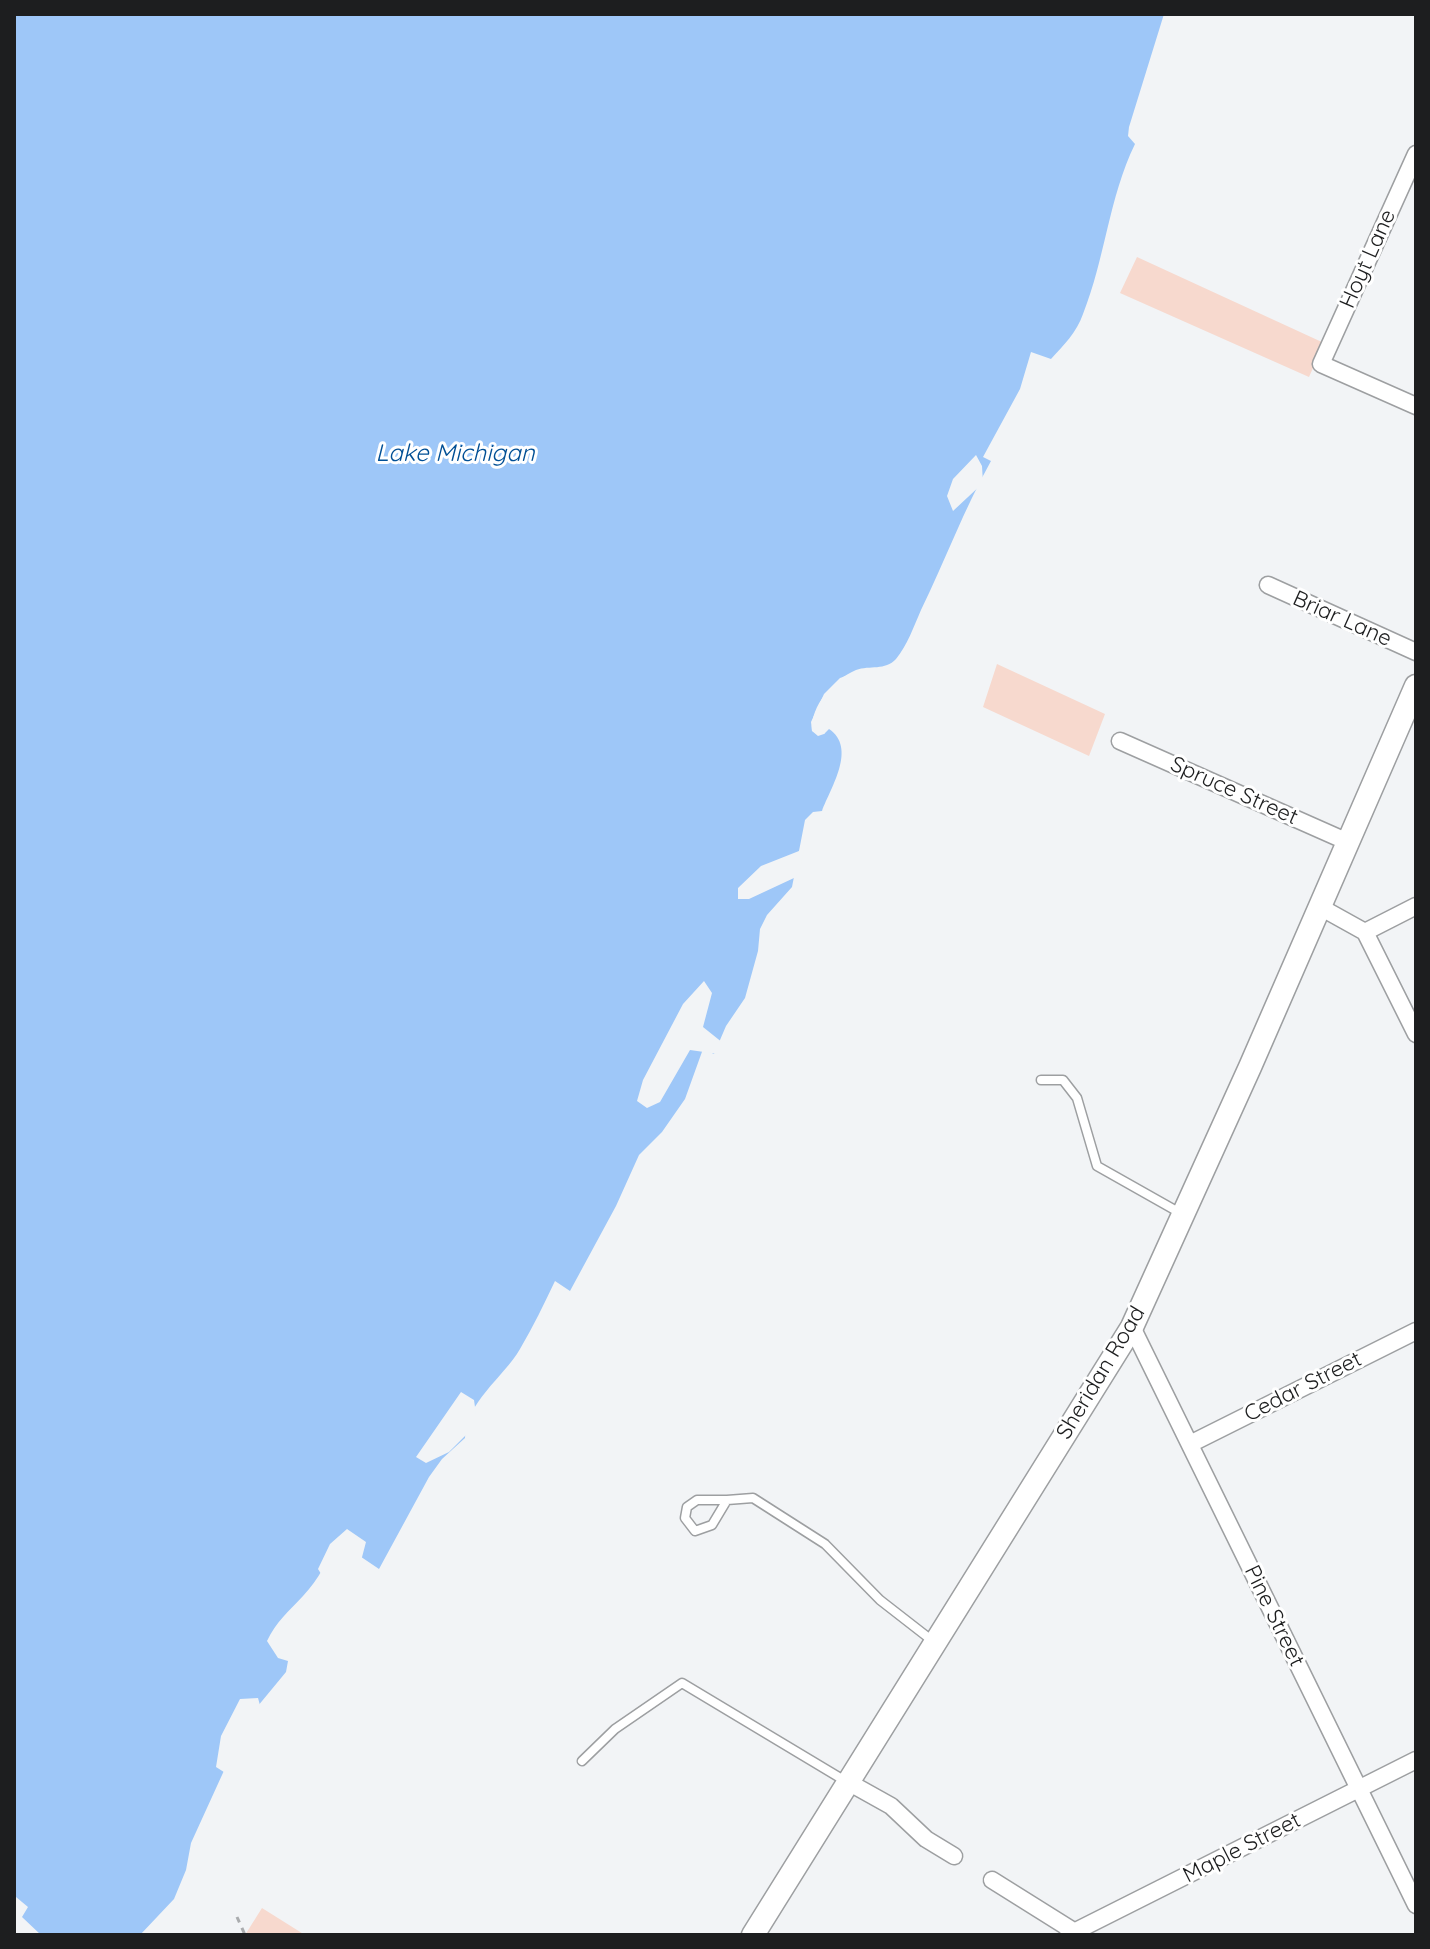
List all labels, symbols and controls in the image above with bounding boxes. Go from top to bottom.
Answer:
street label: Hoyt Lane [1335,206,1401,312]
water label: Lake Michigan [375,440,535,468]
street label: Briar Lane [1288,585,1396,653]
street label: Spruce Street [1166,751,1302,831]
street label: Sheridan Road [1051,1302,1151,1444]
street label: Cedar Street [1240,1346,1366,1428]
street label: Pine Street [1238,1561,1310,1671]
street label: Maple Street [1179,1807,1305,1889]

